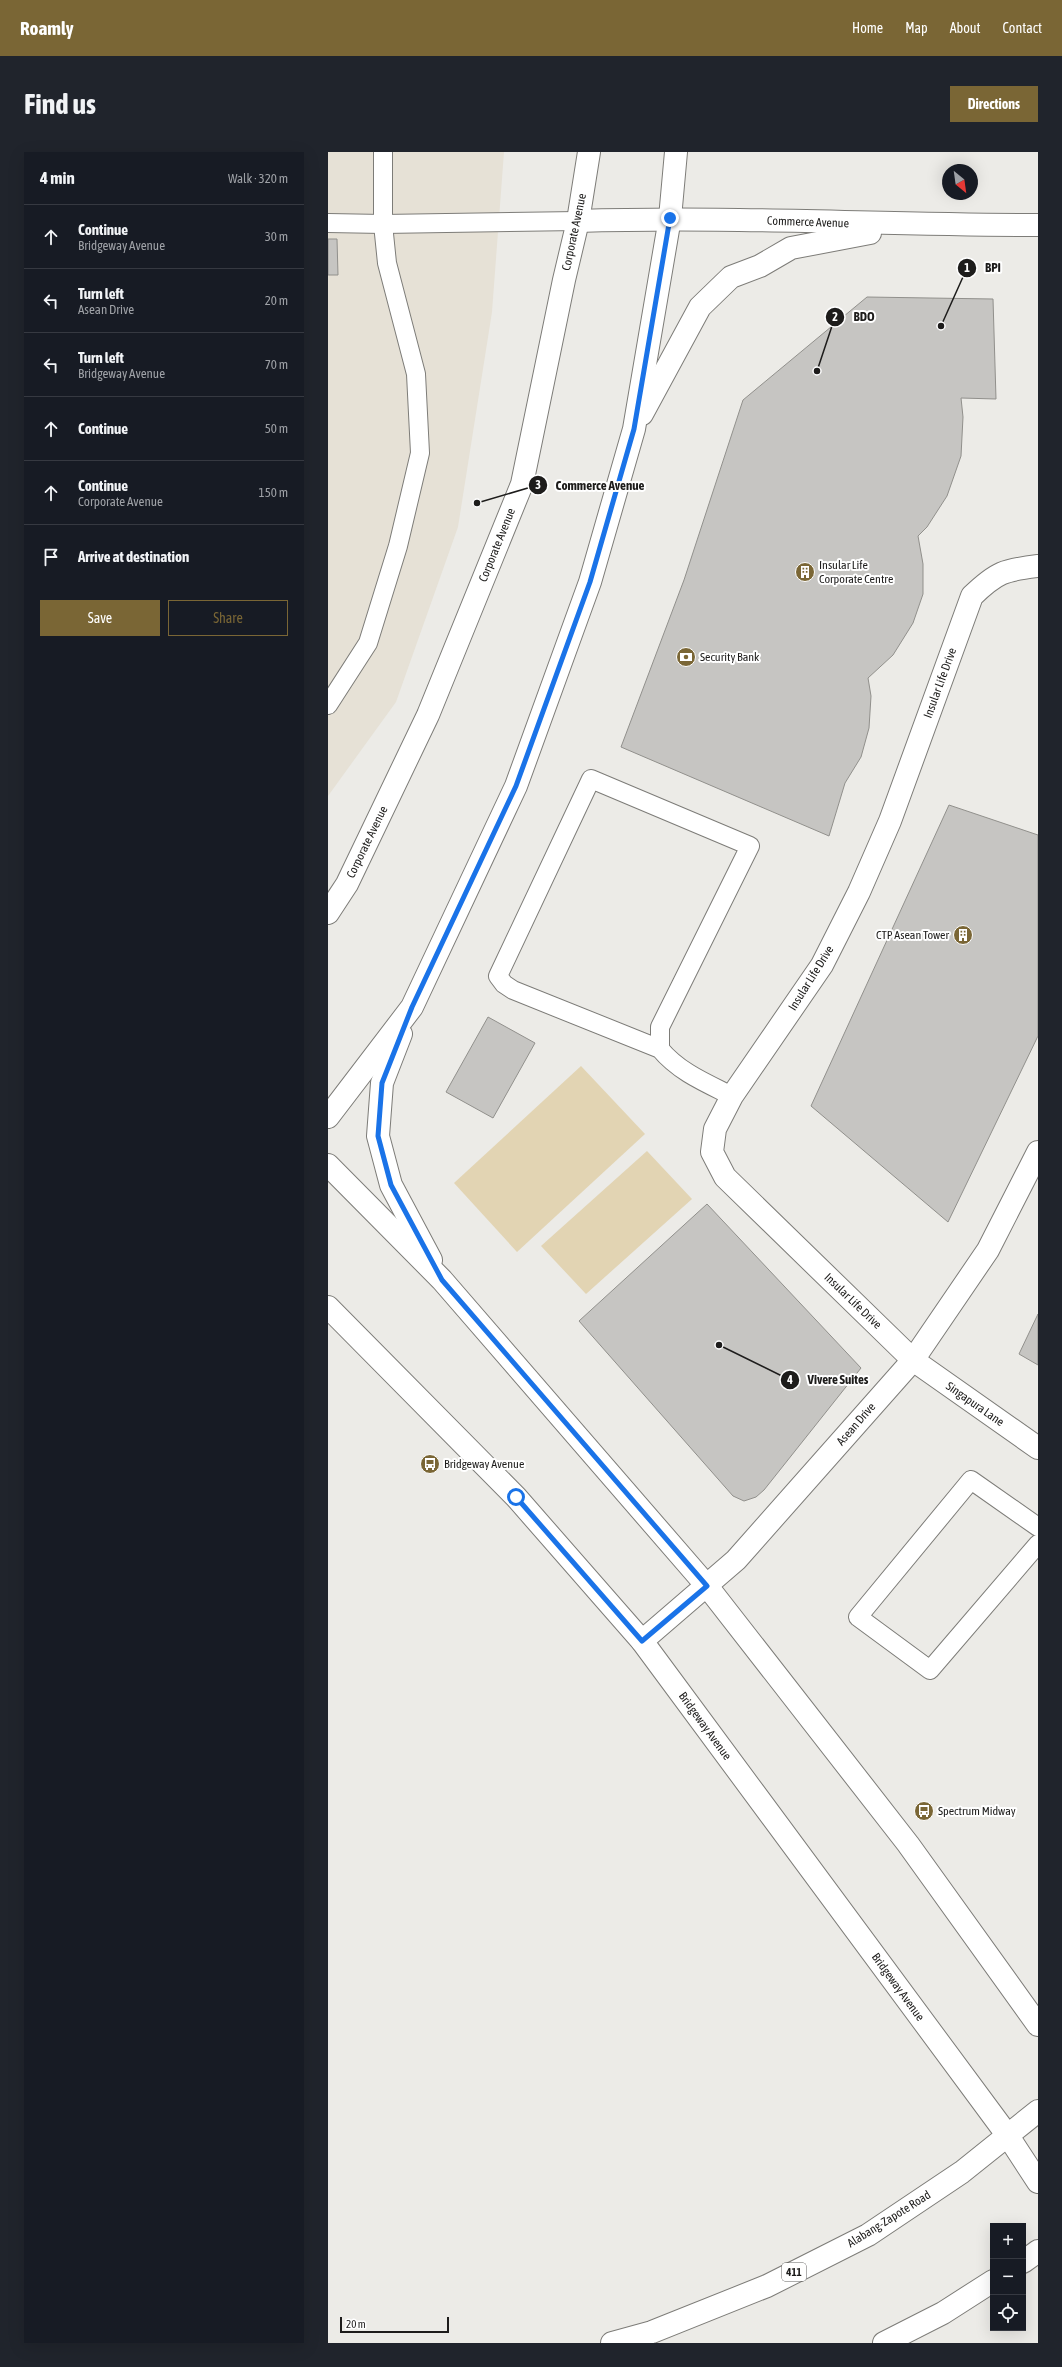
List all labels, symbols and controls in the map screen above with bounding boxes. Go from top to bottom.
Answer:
text: Roamly [20,17,74,39]
text: Home [852,20,883,36]
text: Map [905,20,928,36]
text: About [950,20,981,36]
text: Contact [1003,20,1042,36]
button: Directions [950,86,1038,122]
text: Find us [24,88,96,120]
north arrow [942,164,978,200]
text: 4 min [40,168,75,188]
text: Walk · 320 m [228,171,288,186]
street label: Corporate Avenue [559,192,589,272]
route end [661,209,679,227]
street label: Commerce Avenue [767,214,849,230]
text: Continue [78,221,128,238]
icon: ahead [40,226,62,248]
text: 30 m [265,229,288,244]
text: Bridgeway Avenue [78,238,165,253]
callout: BPI [957,255,1009,280]
text: BPI [985,260,1001,275]
text: 1 [964,261,970,275]
text: Turn left [78,285,124,302]
icon: left [40,290,62,312]
text: 20 m [265,293,288,308]
text: Asean Drive [78,302,134,317]
callout: BDO [825,304,882,329]
text: BDO [853,309,875,324]
text: 2 [832,310,838,324]
text: Turn left [78,349,124,366]
icon: left [40,354,62,376]
text: 70 m [265,357,288,372]
text: Bridgeway Avenue [78,366,165,381]
icon: ahead [40,418,62,440]
text: Continue [78,420,128,437]
text: 50 m [265,421,288,436]
callout: Commerce Avenue [528,473,652,498]
text: Continue [78,477,128,494]
text: 3 [535,478,541,492]
text: Commerce Avenue [556,478,645,493]
icon: ahead [40,482,62,504]
text: 150 m [259,485,288,500]
text: Corporate Avenue [78,494,163,509]
street label: Corporate Avenue [476,506,518,584]
icon: arrive [40,546,62,568]
text: Arrive at destination [78,548,189,565]
place label: Insular Life Corporate Centre [819,558,893,586]
building icon: Insular Life Corporate Centre [794,561,816,583]
button: Save [40,600,160,636]
button: Share [168,600,288,636]
bank icon: Security Bank [675,646,697,668]
street label: Insular Life Drive [921,646,959,720]
place label: Security Bank [700,650,760,664]
street label: Corporate Avenue [344,804,390,880]
building icon: CTP Asean Tower [952,924,974,946]
place label: CTP Asean Tower [876,928,949,942]
street label: Insular Life Drive [785,943,837,1013]
street label: Insular Life Drive [822,1270,884,1332]
callout: Vivere Suites [780,1367,877,1392]
text: Vivere Suites [807,1372,869,1387]
text: 4 [786,1373,793,1387]
street label: Singapura Lane [943,1379,1007,1429]
street label: Asean Drive [834,1400,878,1448]
bus stop icon: Bridgeway Avenue [419,1453,441,1475]
place label: Bridgeway Avenue [444,1457,524,1471]
route start [507,1488,525,1506]
street label: Bridgeway Avenue [676,1689,734,1763]
bus stop icon: Spectrum Midway [913,1800,935,1822]
place label: Spectrum Midway [938,1804,1016,1818]
street label: Bridgeway Avenue [869,1950,927,2024]
street label: Alabang-Zapote Road [845,2188,933,2250]
map controls [990,2223,1026,2331]
button: + [990,2223,1026,2259]
button: − [990,2259,1026,2295]
road number: 411 [782,2263,806,2281]
button: locate [990,2295,1026,2331]
scale bar [340,2315,449,2334]
text: 20 m [346,2318,366,2330]

